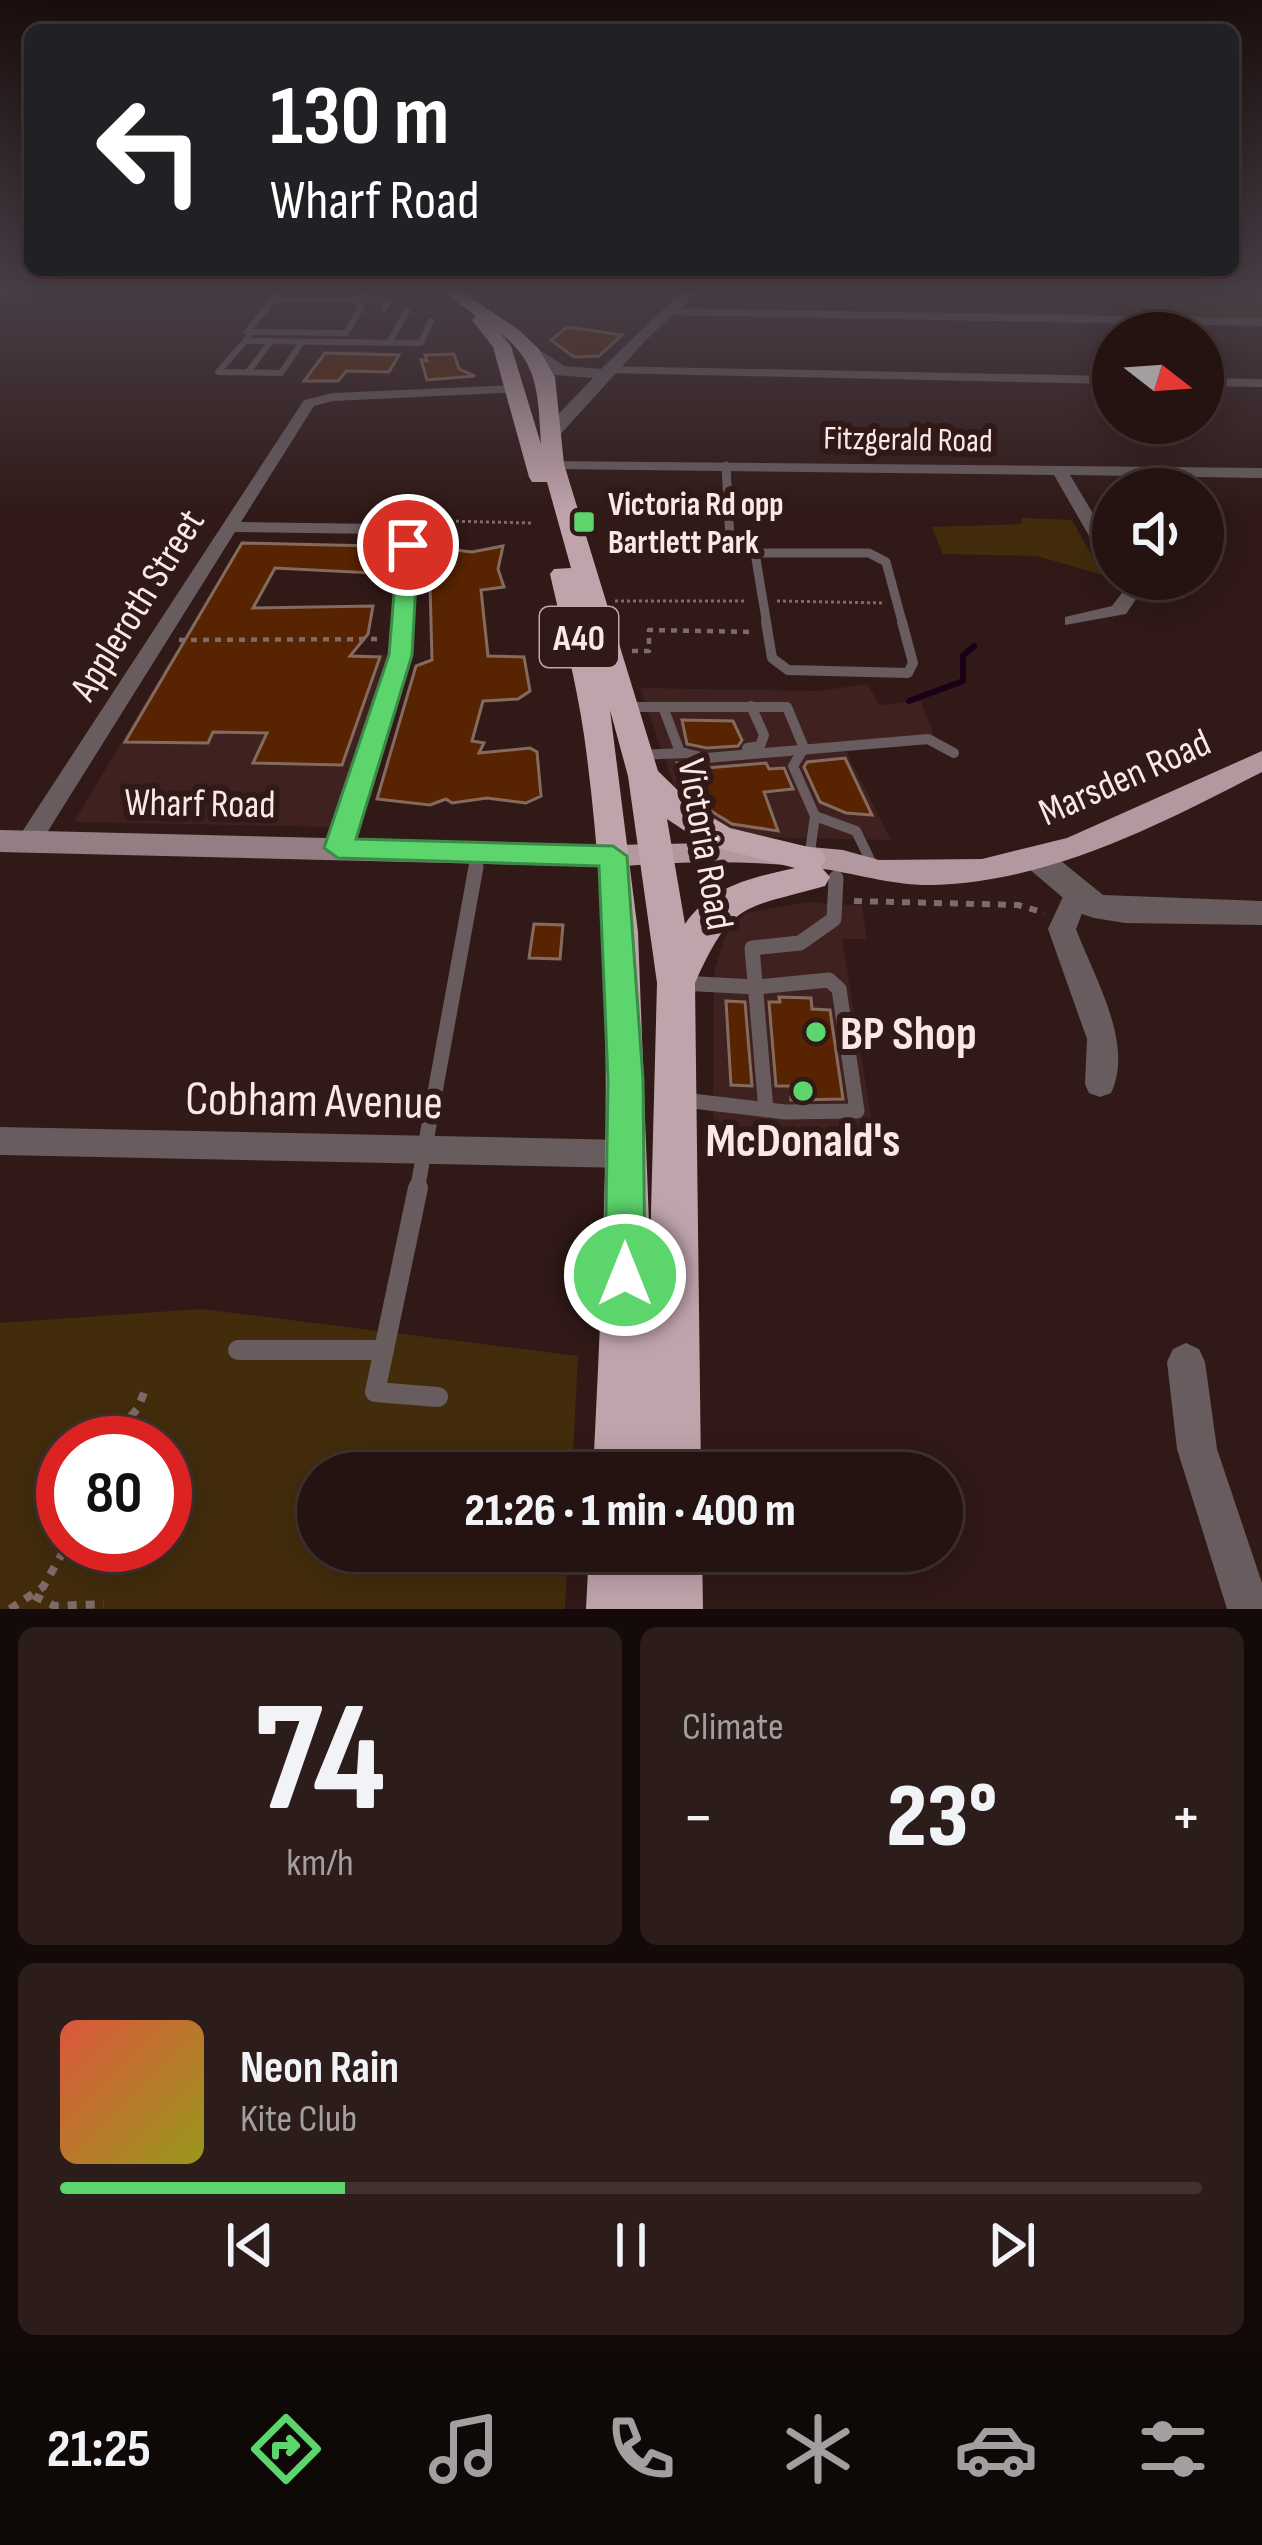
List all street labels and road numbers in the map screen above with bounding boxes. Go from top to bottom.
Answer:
street label: Fitzgerald Road [823,419,993,461]
street label: Appleroth Street [60,501,215,710]
road number: A40 [540,607,618,667]
street label: Marsden Road [1032,720,1218,837]
street label: Victoria Road [666,755,743,933]
street label: Wharf Road [124,780,276,829]
street label: Cobham Avenue [185,1071,443,1132]

